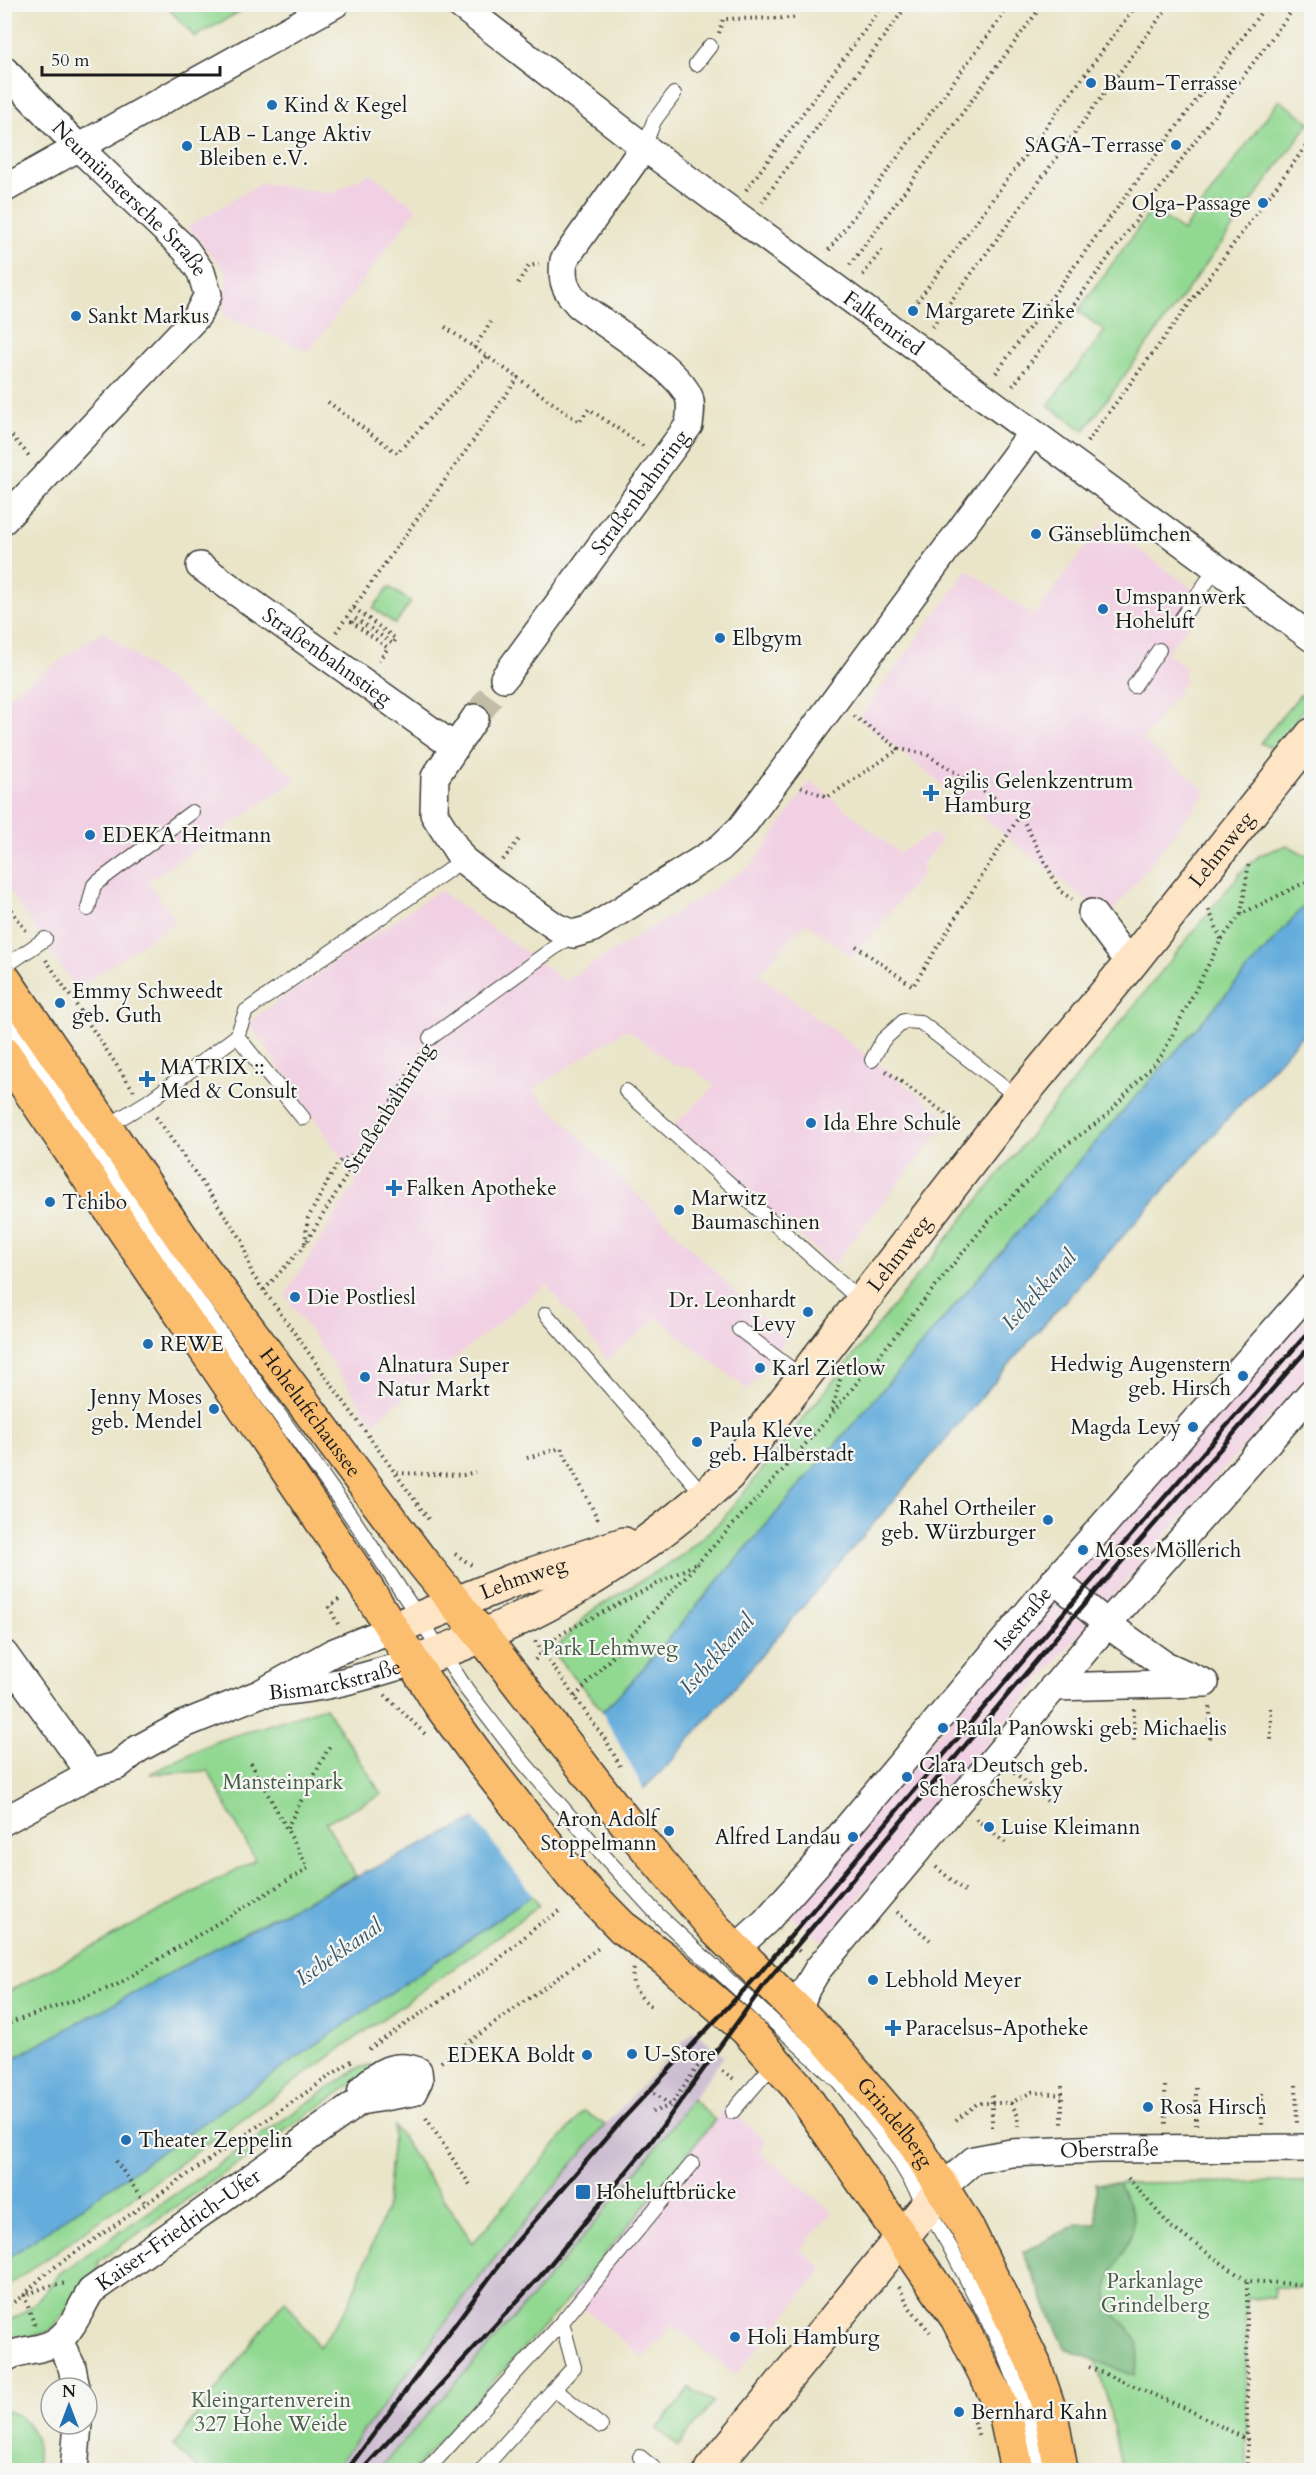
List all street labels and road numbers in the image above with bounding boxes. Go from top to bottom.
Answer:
street label: Neumünstersche Straße [45,114,214,282]
street label: Falkenried [837,284,930,362]
street label: Straßenbahnring [584,423,696,561]
street label: Straßenbahnstieg [257,600,398,713]
street label: Lehmweg [1182,805,1261,893]
street label: Straßenbahnring [337,1037,441,1179]
street label: Lehmweg [860,1209,938,1298]
street label: Hoheluftchaussee [253,1342,368,1483]
street label: Lehmweg [476,1549,570,1607]
street label: Isestraße [987,1580,1058,1657]
street label: Bismarckstraße [267,1652,405,1707]
street label: Grindelberg [850,2071,940,2173]
street label: Oberstraße [1059,2134,1159,2165]
street label: Kaiser-Friedrich-Ufer [90,2161,267,2298]

